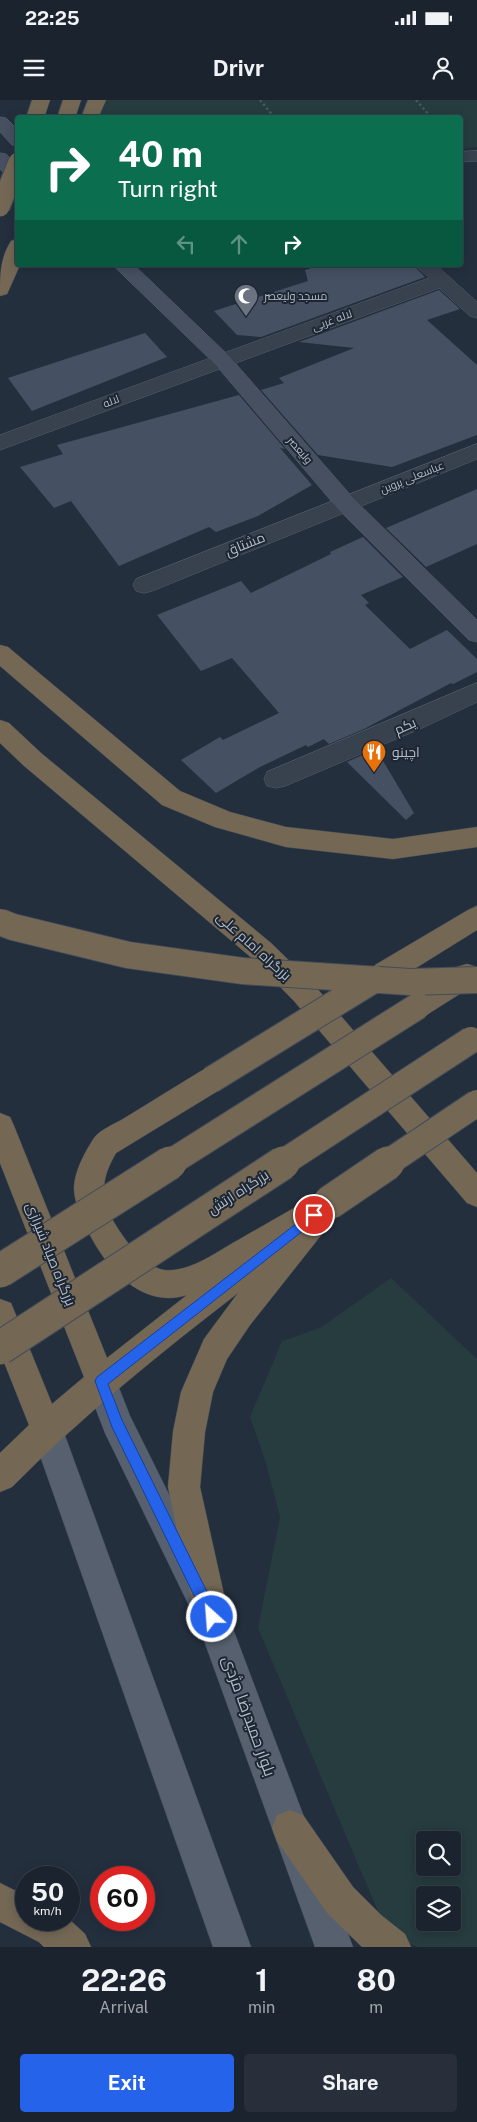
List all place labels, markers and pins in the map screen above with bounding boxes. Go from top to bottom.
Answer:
mosque icon: مسجد ولیعصر [233,283,259,317]
place label: مسجد ولیعصر [263,290,327,303]
restaurant icon: اچینو [361,739,387,773]
place label: اچینو [392,744,420,762]
pin [293,1194,335,1236]

